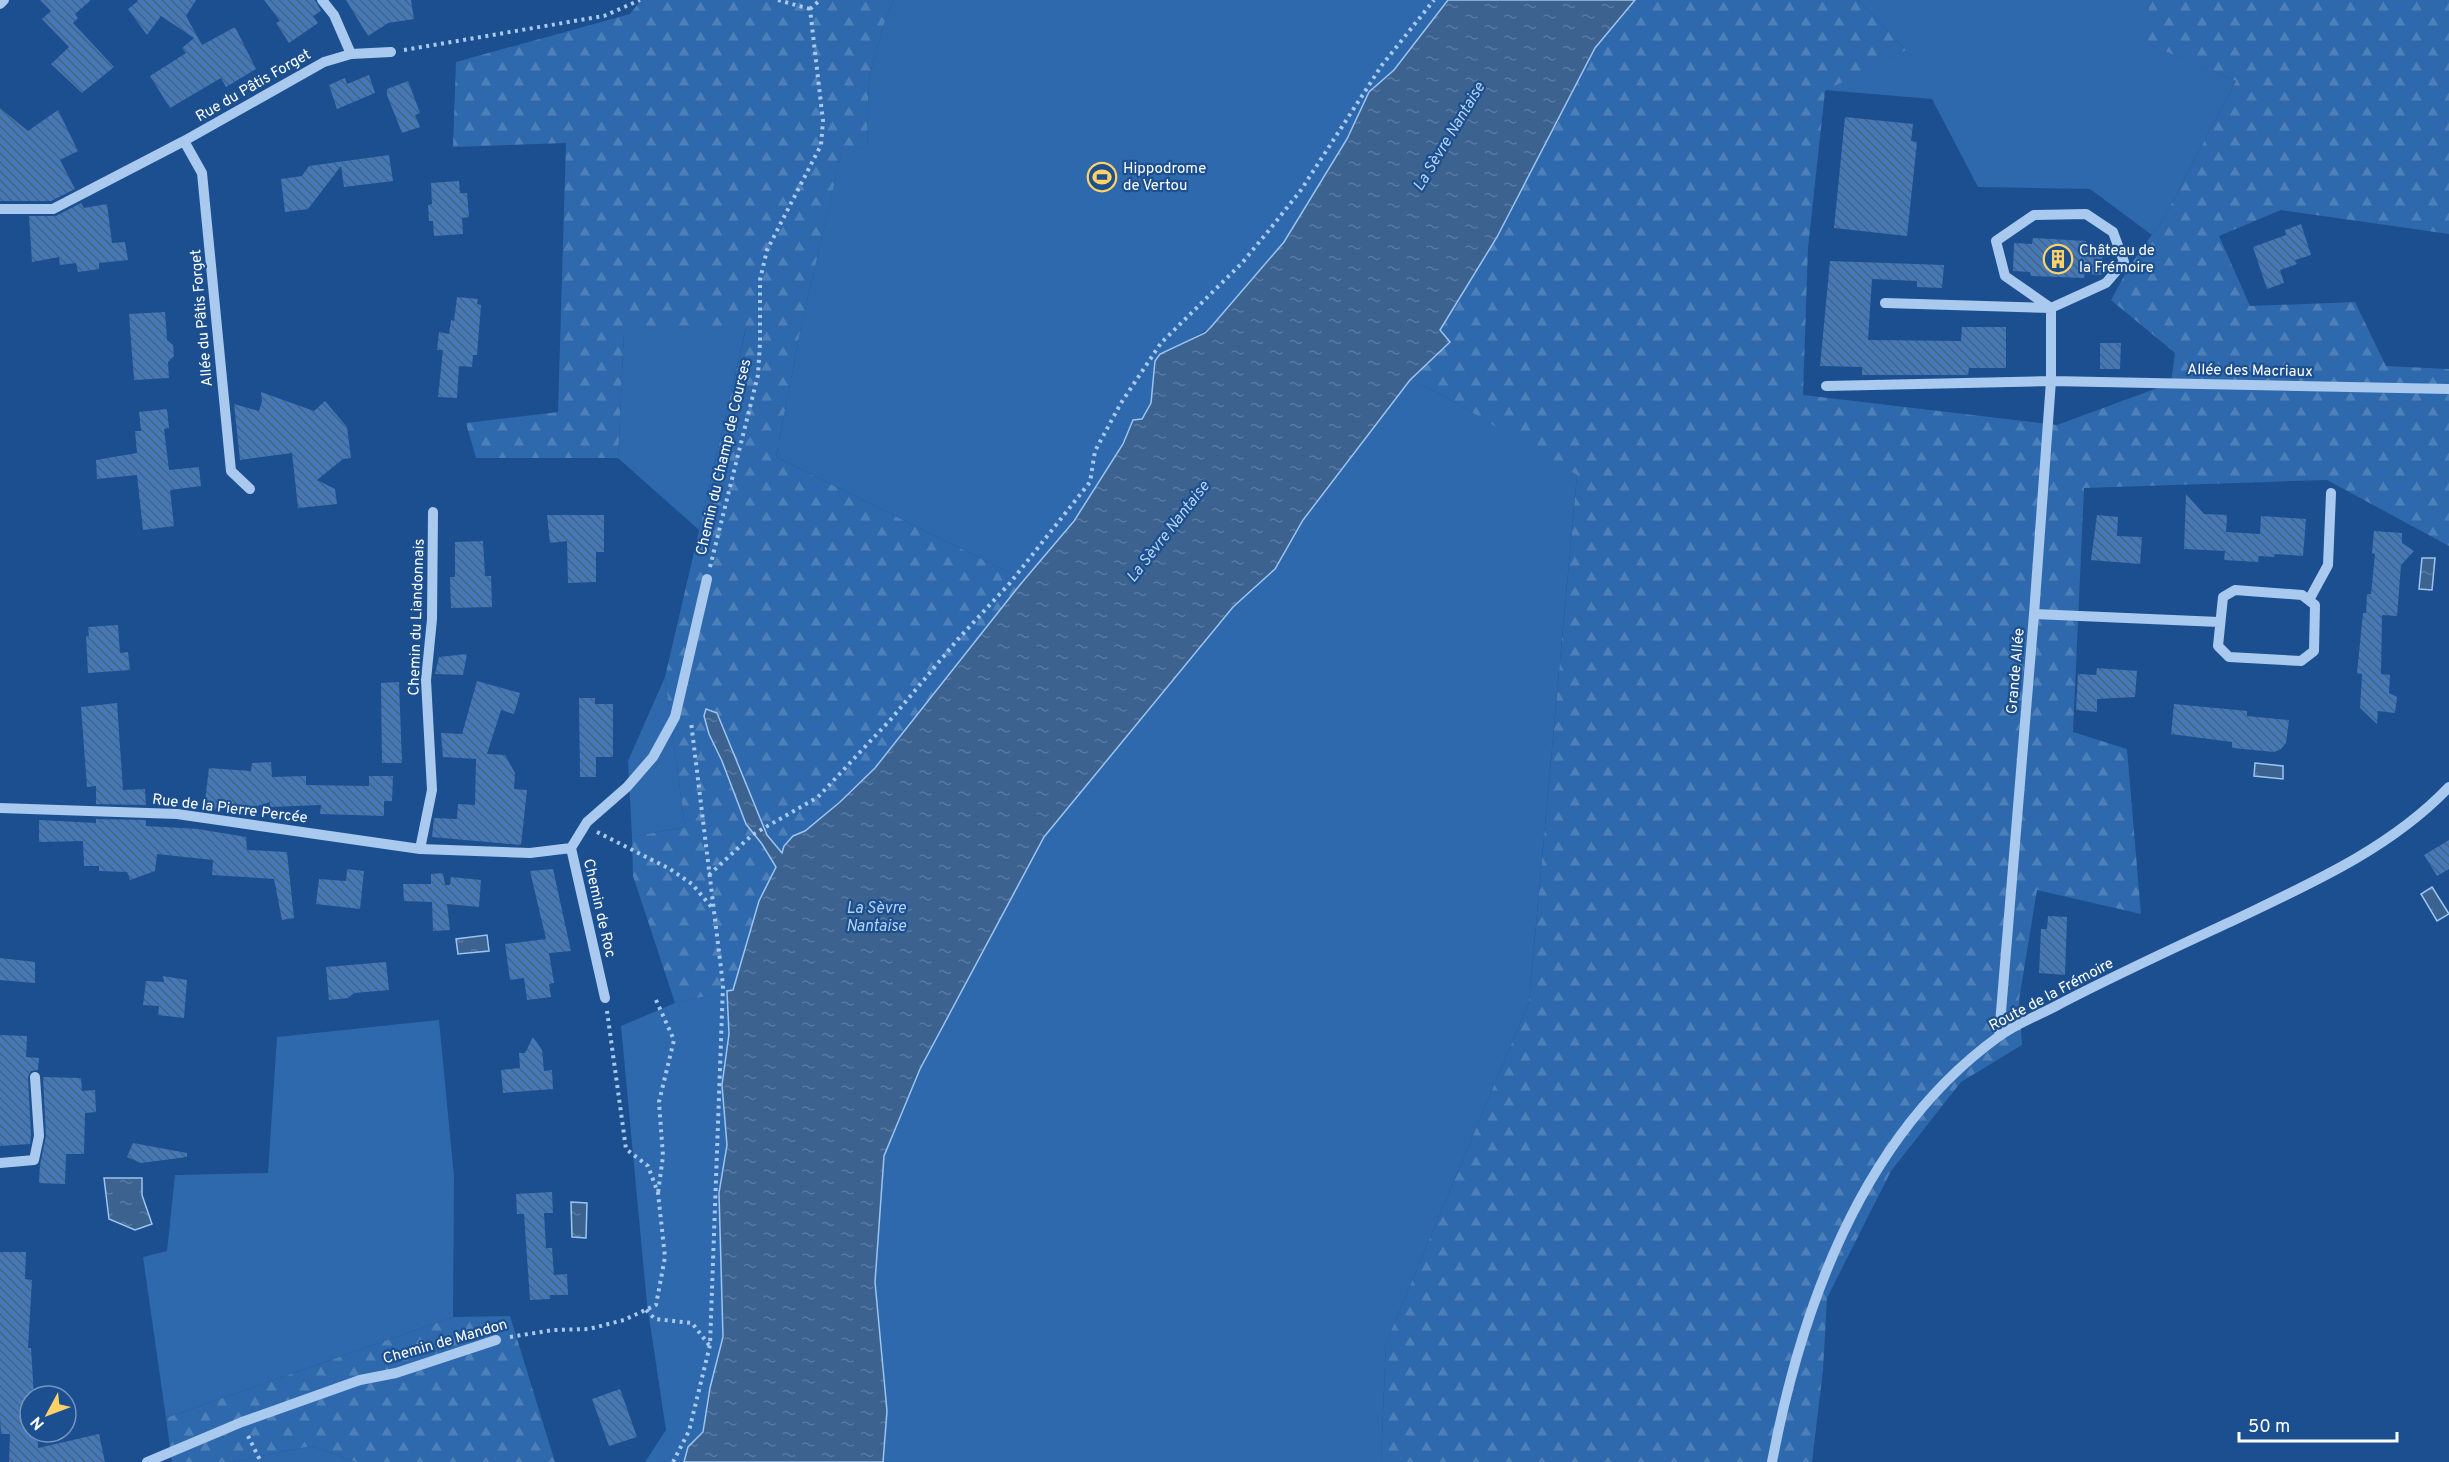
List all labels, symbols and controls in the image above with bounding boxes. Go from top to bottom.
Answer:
street label: Rue du Pâtis Forget [193,46,315,127]
water label: La Sèvre Nantaise [1409,78,1490,195]
place label: Hippodrome de Vertou [1123,160,1206,196]
sports icon: Hippodrome de Vertou [1086,161,1118,193]
place label: Château de la Frémoire [2079,242,2155,278]
building icon: Château de la Frémoire [2042,243,2074,275]
street label: Allée du Pâtis Forget [187,248,218,387]
street label: Chemin du Champ de Courses [693,357,756,557]
street label: Allée des Macriaux [2187,361,2313,382]
water label: La Sèvre Nantaise [1123,477,1215,587]
street label: Chemin du Liandonnais [405,538,430,696]
street label: Grande Allée [2003,627,2030,715]
street label: Rue de la Pierre Percée [151,791,309,828]
street label: Chemin de Roc [578,857,619,960]
water label: La Sèvre Nantaise [846,899,907,937]
street label: Route de la Frémoire [1986,954,2117,1036]
street label: Chemin de Mandon [381,1316,510,1369]
north arrow [18,1384,78,1444]
scale bar [2239,1405,2396,1443]
text: N [27,1412,50,1433]
text: 50 m [2248,1416,2290,1439]

